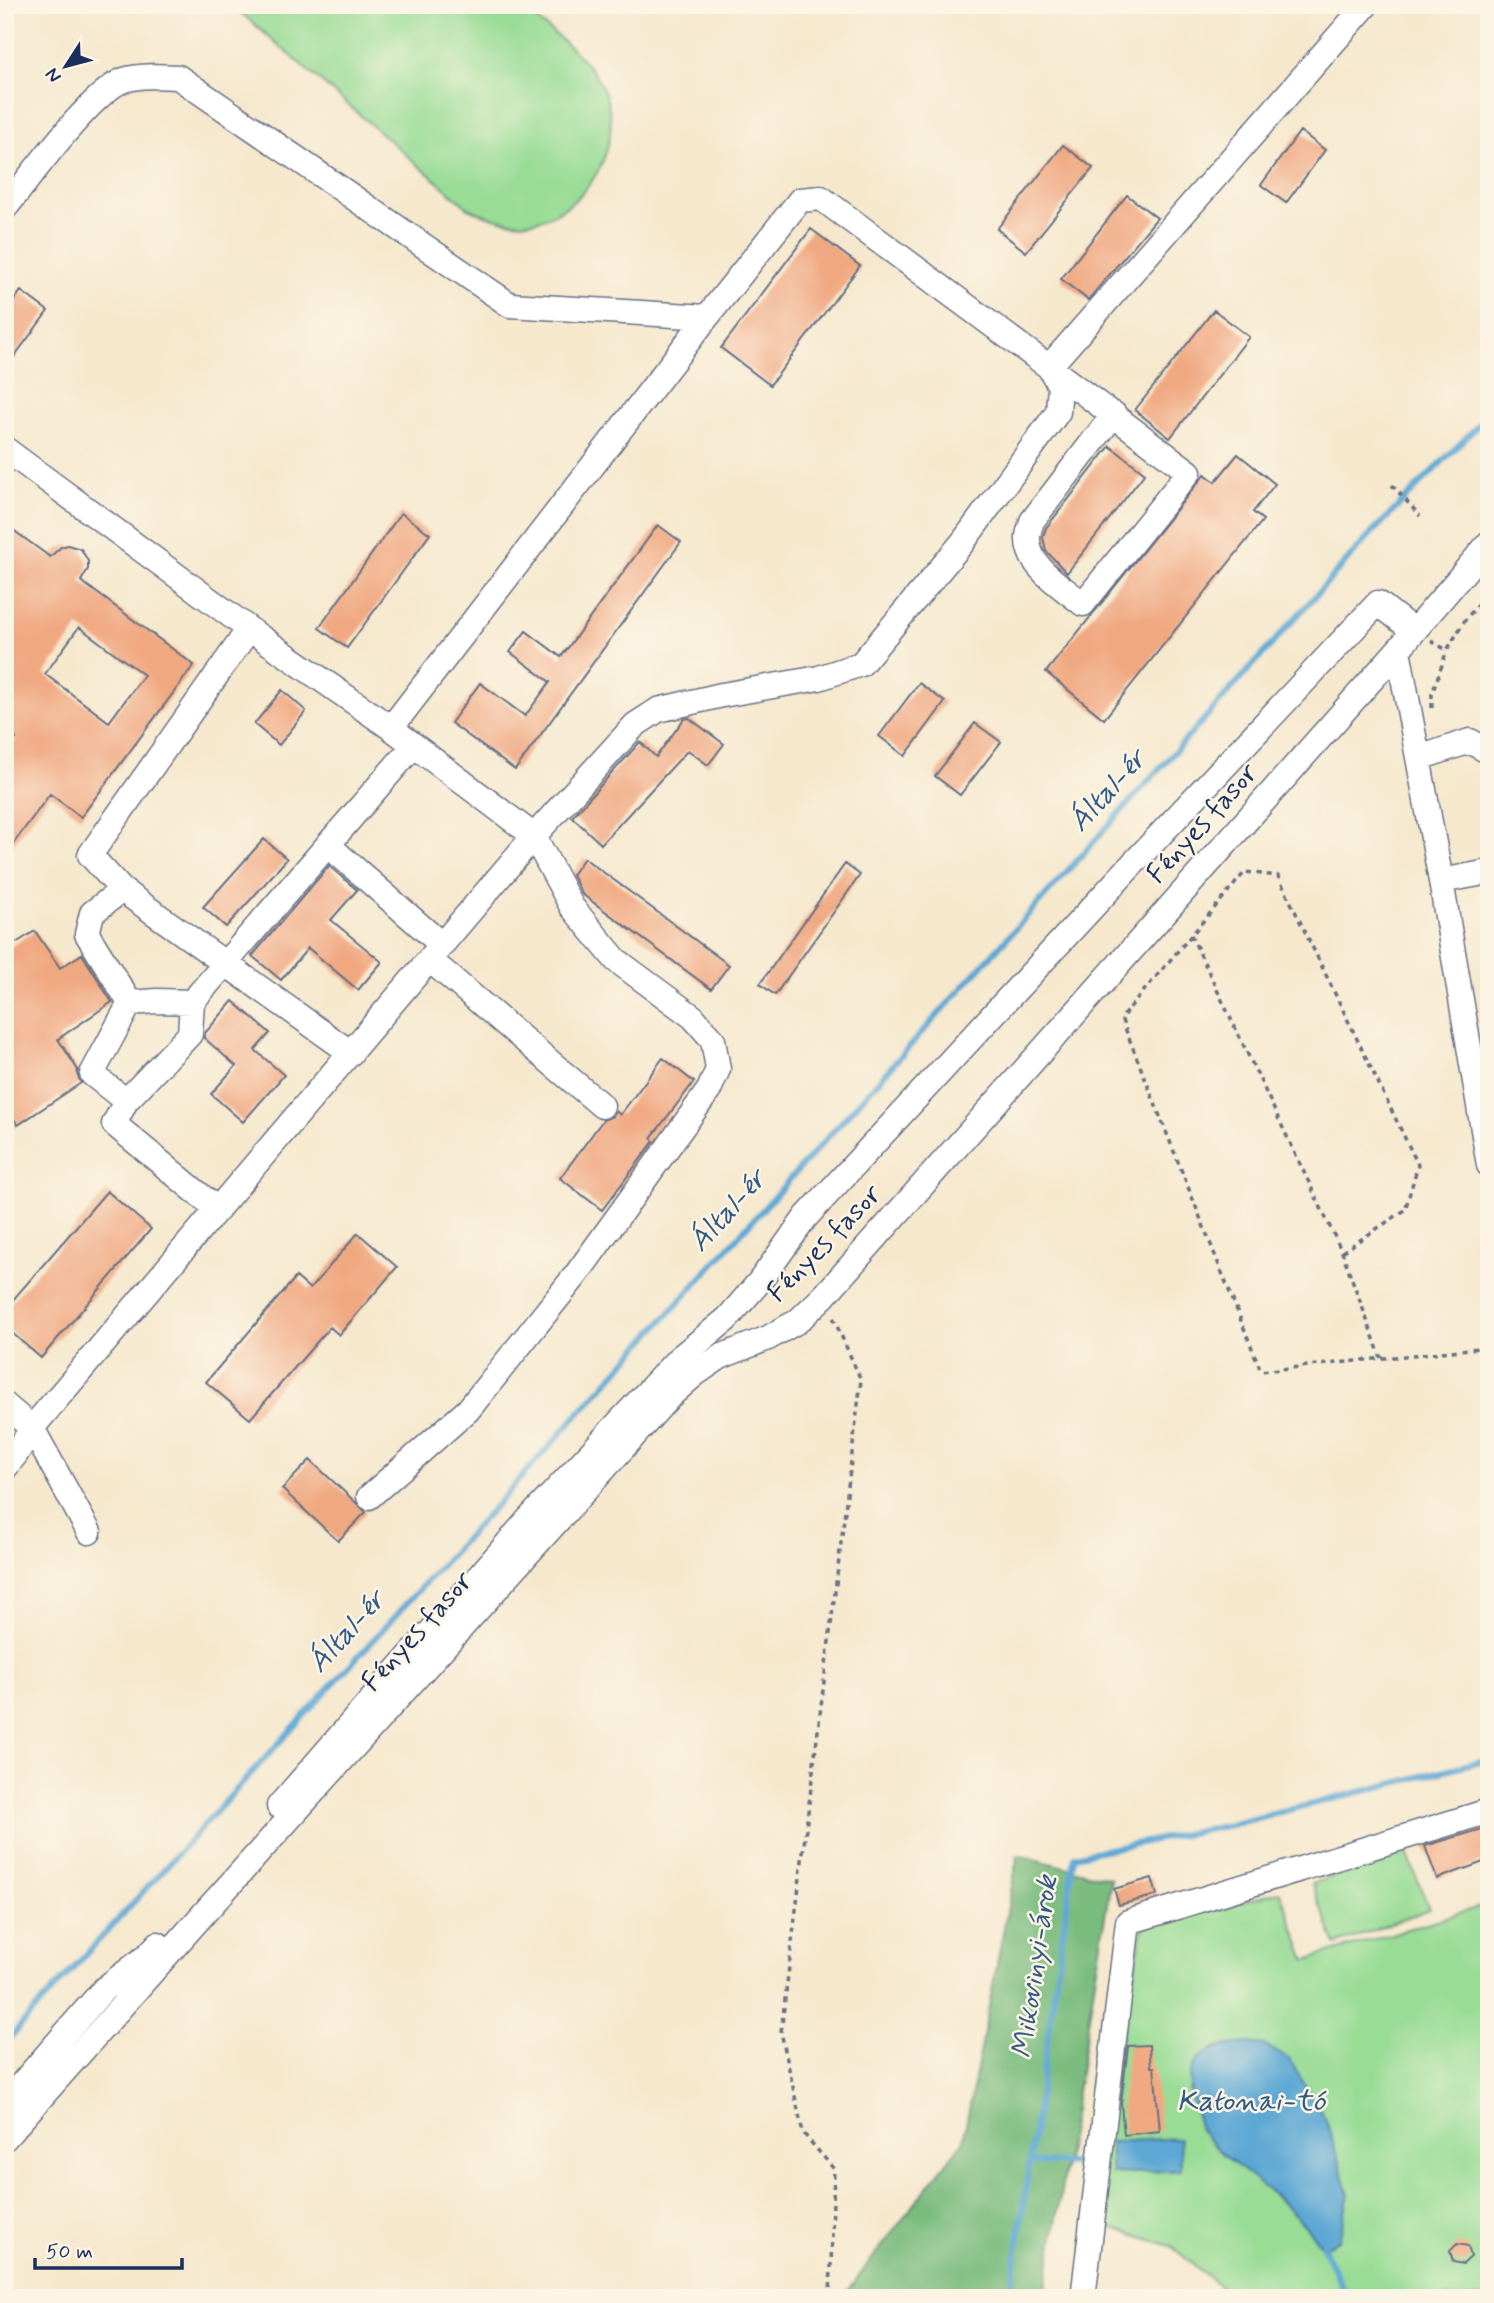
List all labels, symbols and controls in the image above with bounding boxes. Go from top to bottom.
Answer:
north arrow [32,32,102,102]
text: N [40,63,67,88]
water label: Által-ér [1061,739,1158,841]
street label: Fényes fasor [1139,755,1268,892]
water label: Által-ér [681,1159,778,1261]
street label: Fényes fasor [760,1176,891,1311]
street label: Fényes fasor [354,1563,483,1700]
water label: Által-ér [300,1580,397,1682]
water label: Mikovinyi-árok [1003,1871,1067,2061]
water label: Katonai-tó [1177,2082,1327,2121]
scale bar [35,2226,182,2270]
text: 50 m [46,2238,93,2266]

